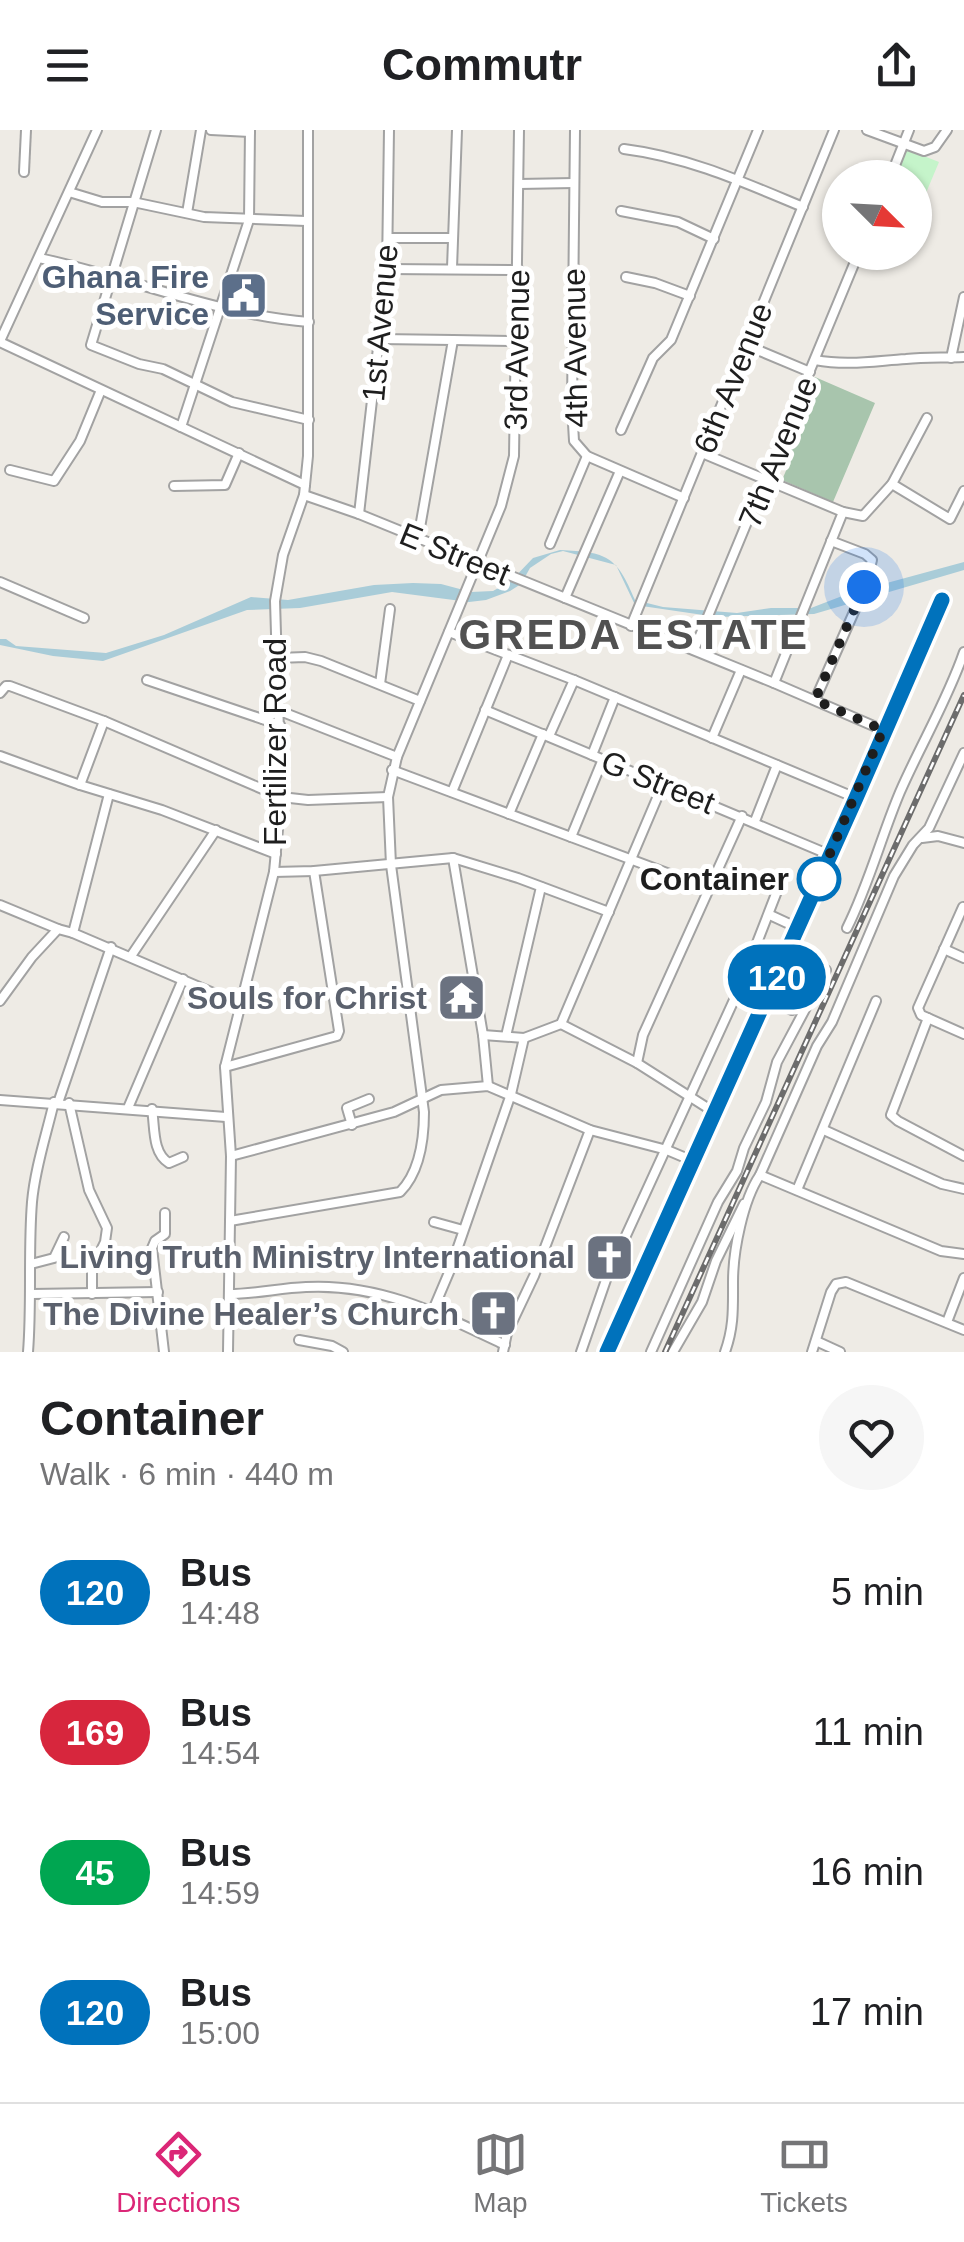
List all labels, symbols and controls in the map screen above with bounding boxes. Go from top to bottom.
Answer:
icon: menu [40,38,95,93]
icon: share [869,38,924,93]
text: Commutr [382,39,582,90]
north arrow [822,160,932,270]
map controls [822,160,932,270]
street label: 1st Avenue [355,243,405,403]
place label: Ghana Fire Service [42,259,209,332]
street label: 4th Avenue [556,268,594,428]
public building icon: Ghana Fire Service [218,269,270,321]
street label: 3rd Avenue [498,269,536,431]
street label: 6th Avenue [686,297,780,459]
street label: 7th Avenue [731,371,825,533]
street label: E Street [395,516,515,592]
your location [839,562,889,612]
district label: GREDA ESTATE [458,611,810,658]
street label: Fertilizer Road [257,638,293,846]
street label: G Street [596,743,720,821]
marker: Container [798,858,840,900]
place label: Container [640,861,789,897]
line badge: 120 [720,944,834,1010]
text: 120 [748,958,806,997]
temple icon: Souls for Christ [436,972,488,1024]
place label: Souls for Christ [187,980,427,1016]
church icon: Living Truth Ministry International [584,1231,636,1283]
place label: Living Truth Ministry International [59,1239,575,1275]
church icon: The Divine Healer’s Church [468,1288,520,1340]
place label: The Divine Healer’s Church [43,1296,459,1332]
button: heart [819,1385,924,1490]
text: Container [40,1392,264,1445]
text: Walk · 6 min · 440 m [40,1456,334,1492]
text: Bus [180,1552,252,1594]
text: 5 min [831,1571,924,1613]
text: 120 [66,1573,124,1612]
text: 14:48 [180,1595,260,1631]
text: Bus [180,1692,252,1734]
text: 11 min [813,1711,924,1753]
text: 169 [66,1713,124,1752]
text: 14:54 [180,1735,260,1771]
text: Bus [180,1832,252,1874]
text: 16 min [810,1851,924,1893]
text: 45 [76,1853,114,1892]
text: 14:59 [180,1875,260,1911]
text: Bus [180,1972,252,2014]
text: 17 min [810,1991,924,2033]
text: 120 [66,1993,124,2032]
text: 15:00 [180,2015,260,2051]
tab: Directions [116,2127,241,2219]
tab: Map [473,2127,528,2219]
tab: Tickets [760,2127,848,2219]

